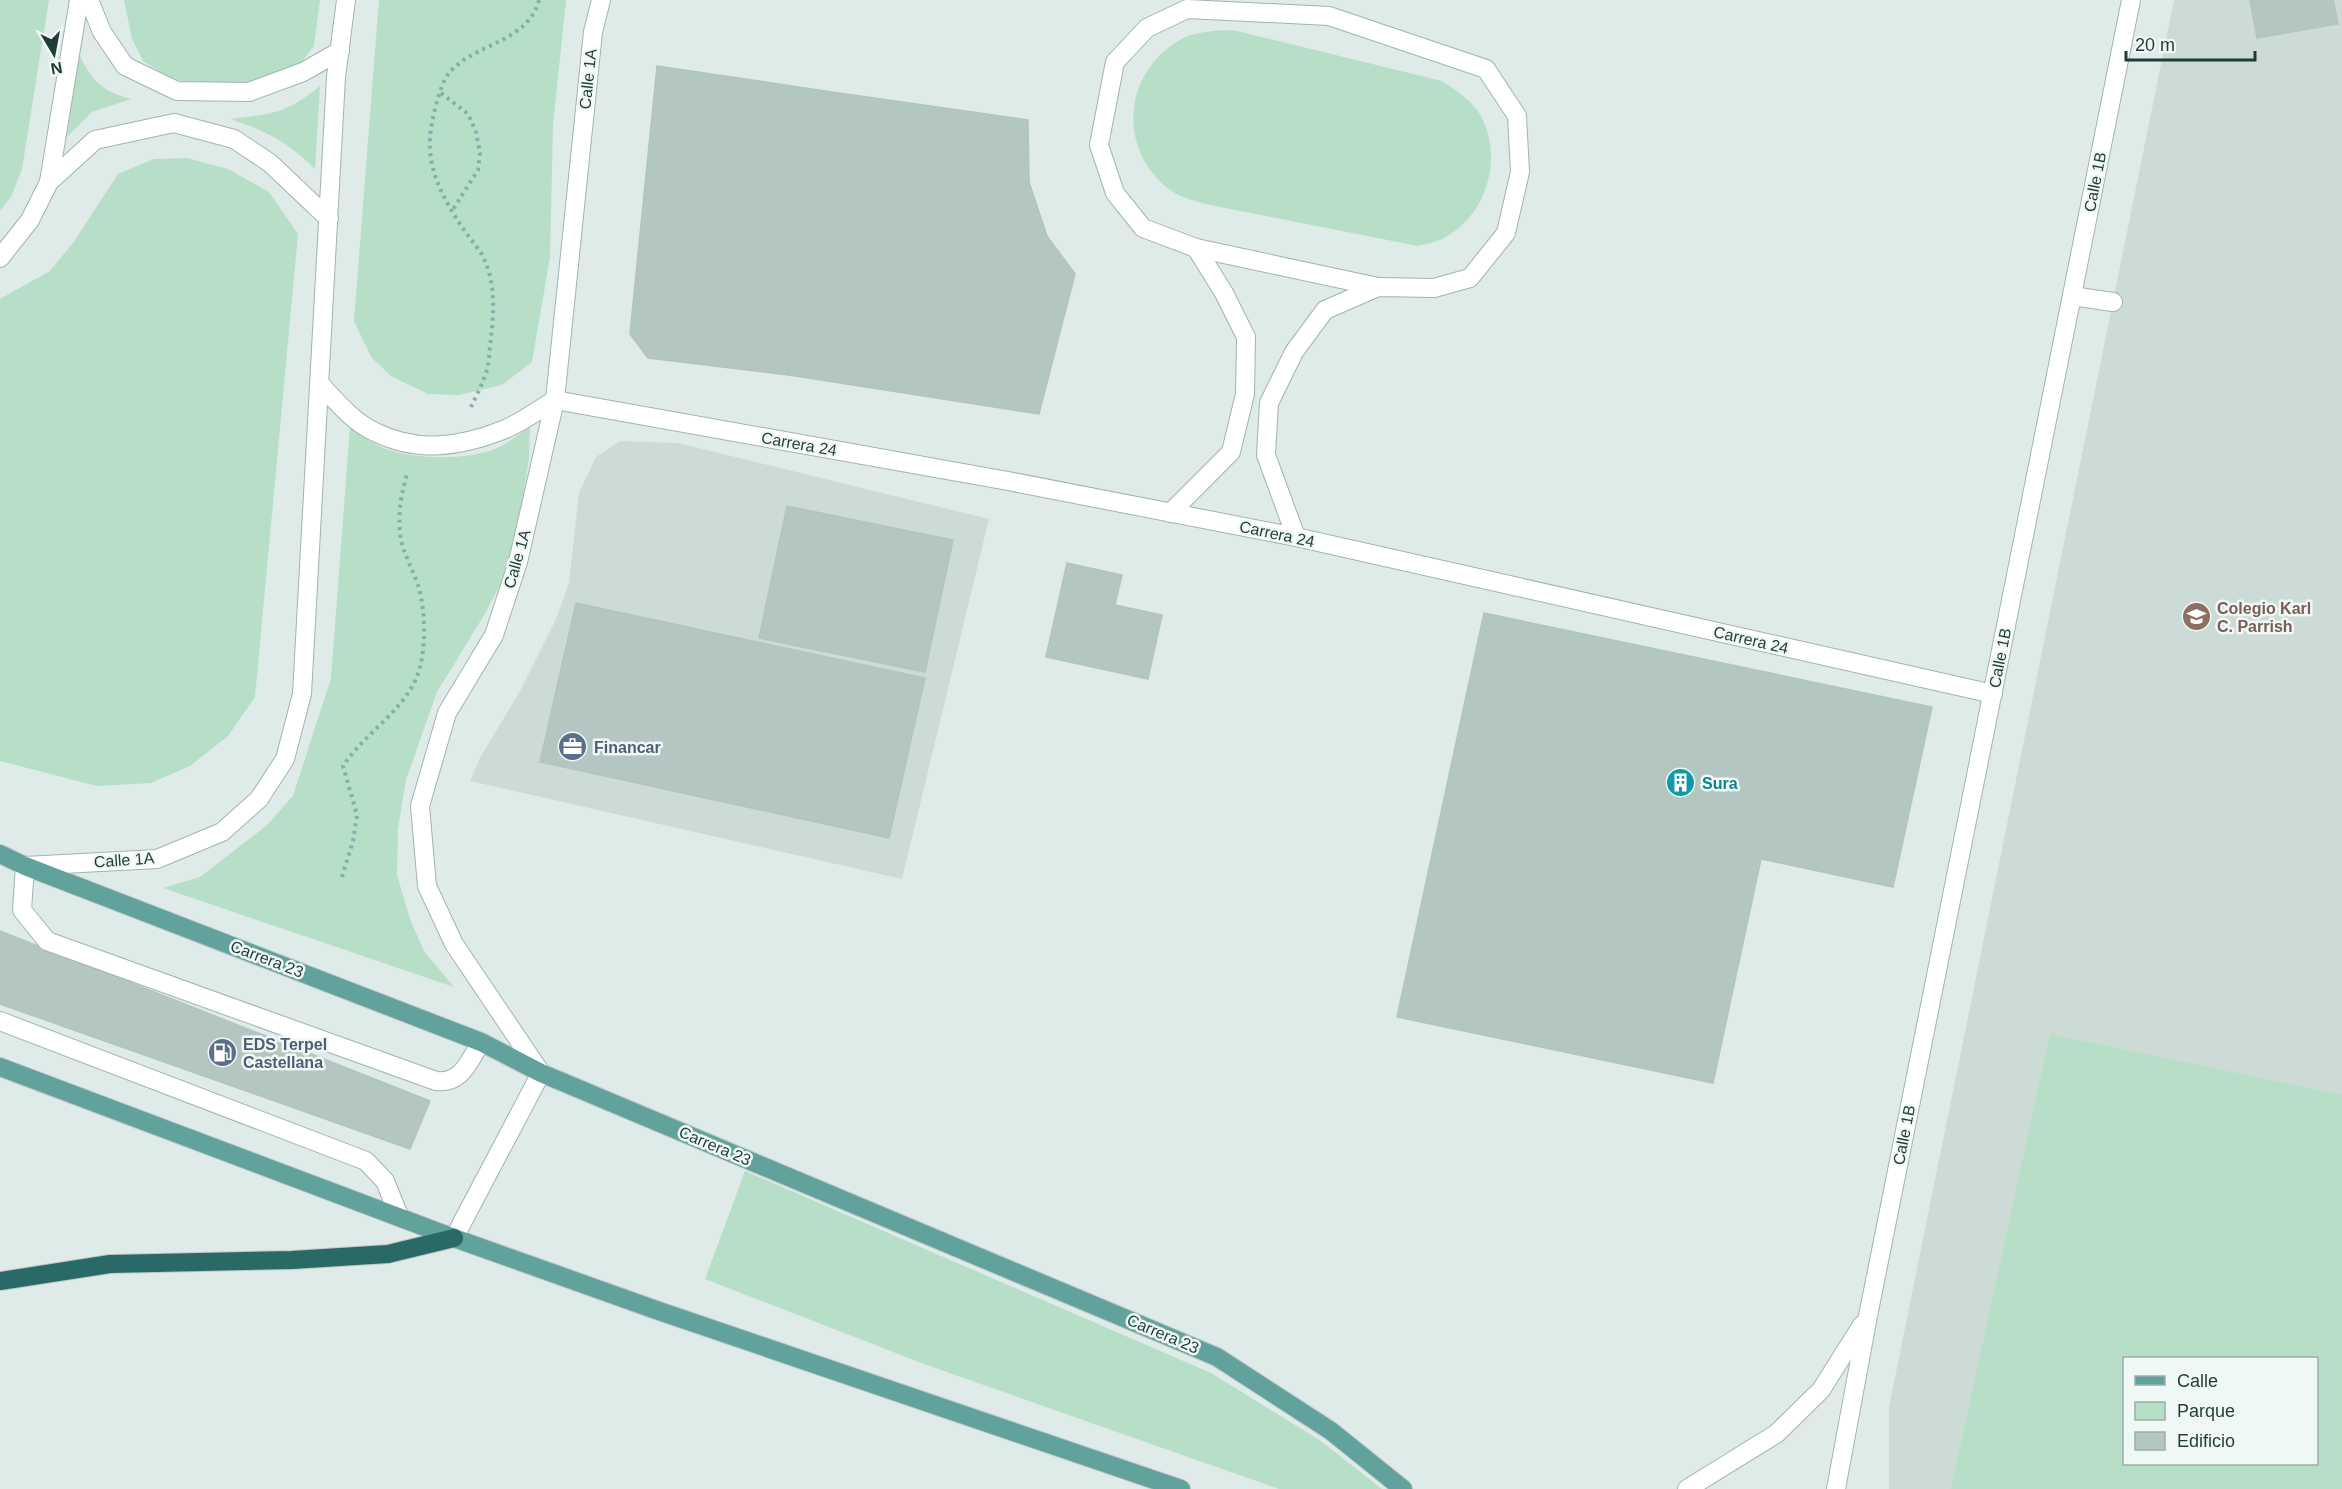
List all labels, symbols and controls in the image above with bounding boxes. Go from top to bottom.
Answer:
north arrow [24,24,84,84]
scale bar [2126,24,2255,62]
text: 20 m [2135,35,2175,55]
street label: Calle 1A [576,48,600,110]
text: N [49,59,64,78]
street label: Calle 1B [2081,151,2109,213]
street label: Carrera 24 [760,429,838,459]
street label: Carrera 24 [1238,518,1316,550]
street label: Calle 1A [500,527,534,590]
place label: Colegio Karl C. Parrish [2217,600,2311,635]
school or university icon: Colegio Karl C. Parrish [2180,601,2212,633]
street label: Carrera 24 [1712,623,1790,657]
street label: Calle 1B [1986,627,2014,689]
office icon: Financar [557,731,589,763]
place label: Financar [594,739,661,756]
building icon: Sura [1665,767,1697,799]
place label: Sura [1702,775,1738,792]
street label: Calle 1A [93,849,155,871]
street label: Carrera 23 [228,937,306,981]
place label: EDS Terpel Castellana [243,1036,327,1071]
fuel station icon: EDS Terpel Castellana [206,1037,238,1069]
street label: Calle 1B [1890,1104,1918,1166]
street label: Carrera 23 [676,1123,754,1169]
street label: Carrera 23 [1124,1311,1202,1357]
legend [2123,1357,2318,1465]
text: Calle [2177,1371,2218,1391]
text: Parque [2177,1401,2235,1421]
text: Edificio [2177,1431,2235,1451]

